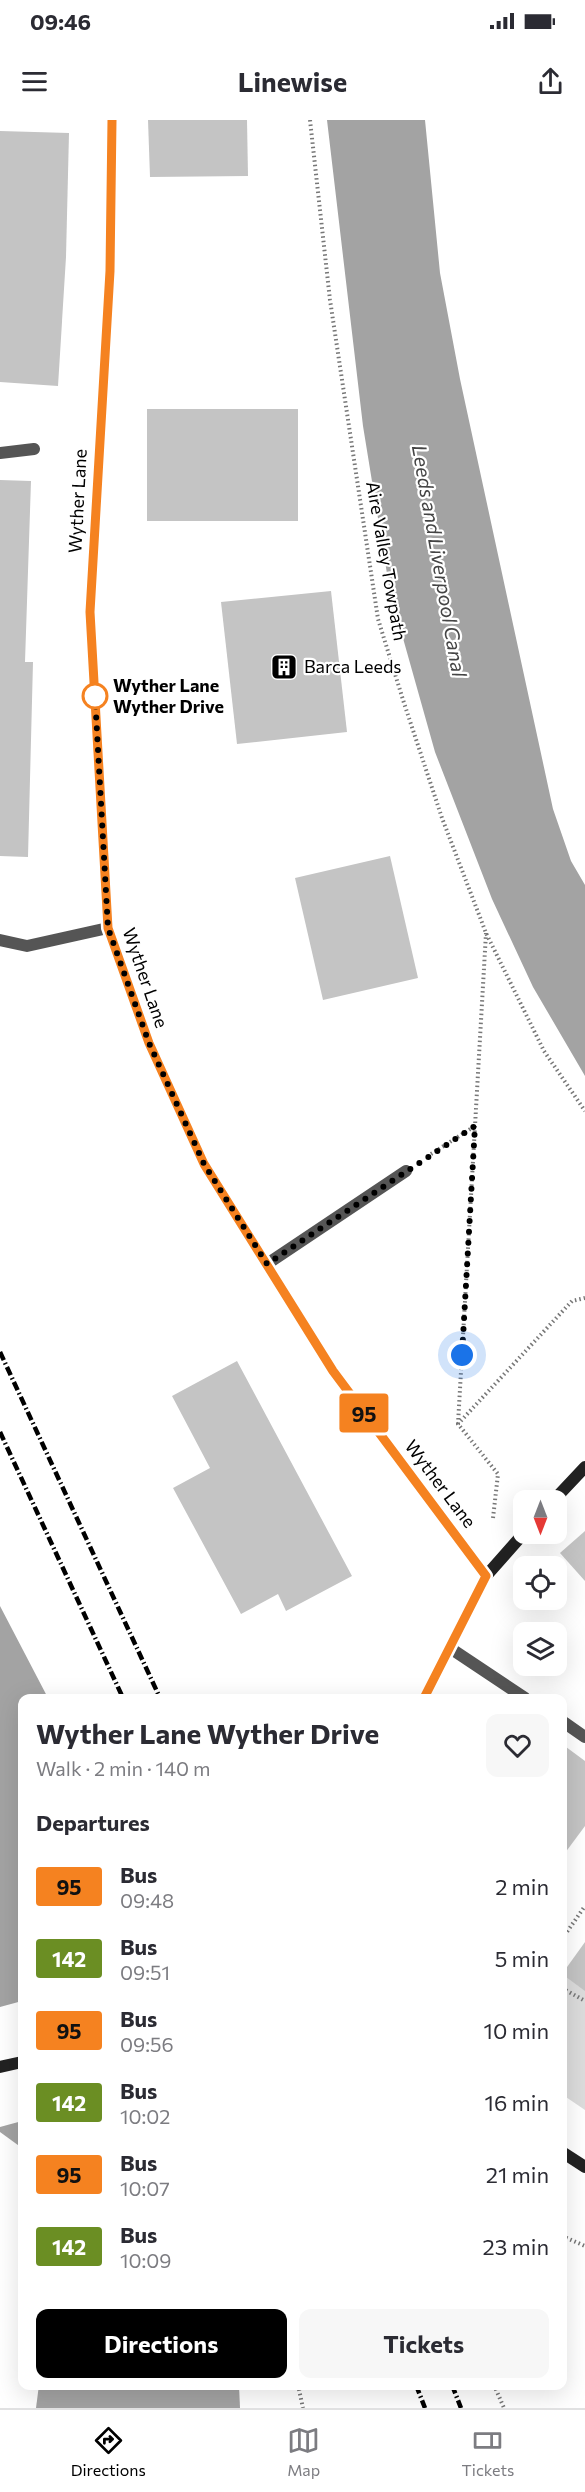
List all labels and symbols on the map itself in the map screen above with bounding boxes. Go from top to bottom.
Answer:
water label: Leeds and Liverpool Canal [408,443,472,680]
street label: Wyther Lane [63,448,91,554]
street label: Aire Valley Towpath [362,479,412,642]
building icon: Barca Leeds [269,652,299,682]
place label: Barca Leeds [304,655,402,677]
place label: Wyther Lane Wyther Drive [113,674,224,717]
marker: Wyther Lane Wyther Drive [82,683,108,709]
street label: Wyther Lane [119,925,173,1031]
your location [447,1340,477,1370]
line badge: 95 [337,1394,391,1432]
street label: Wyther Lane [401,1435,481,1532]
north arrow [513,1490,567,1544]

